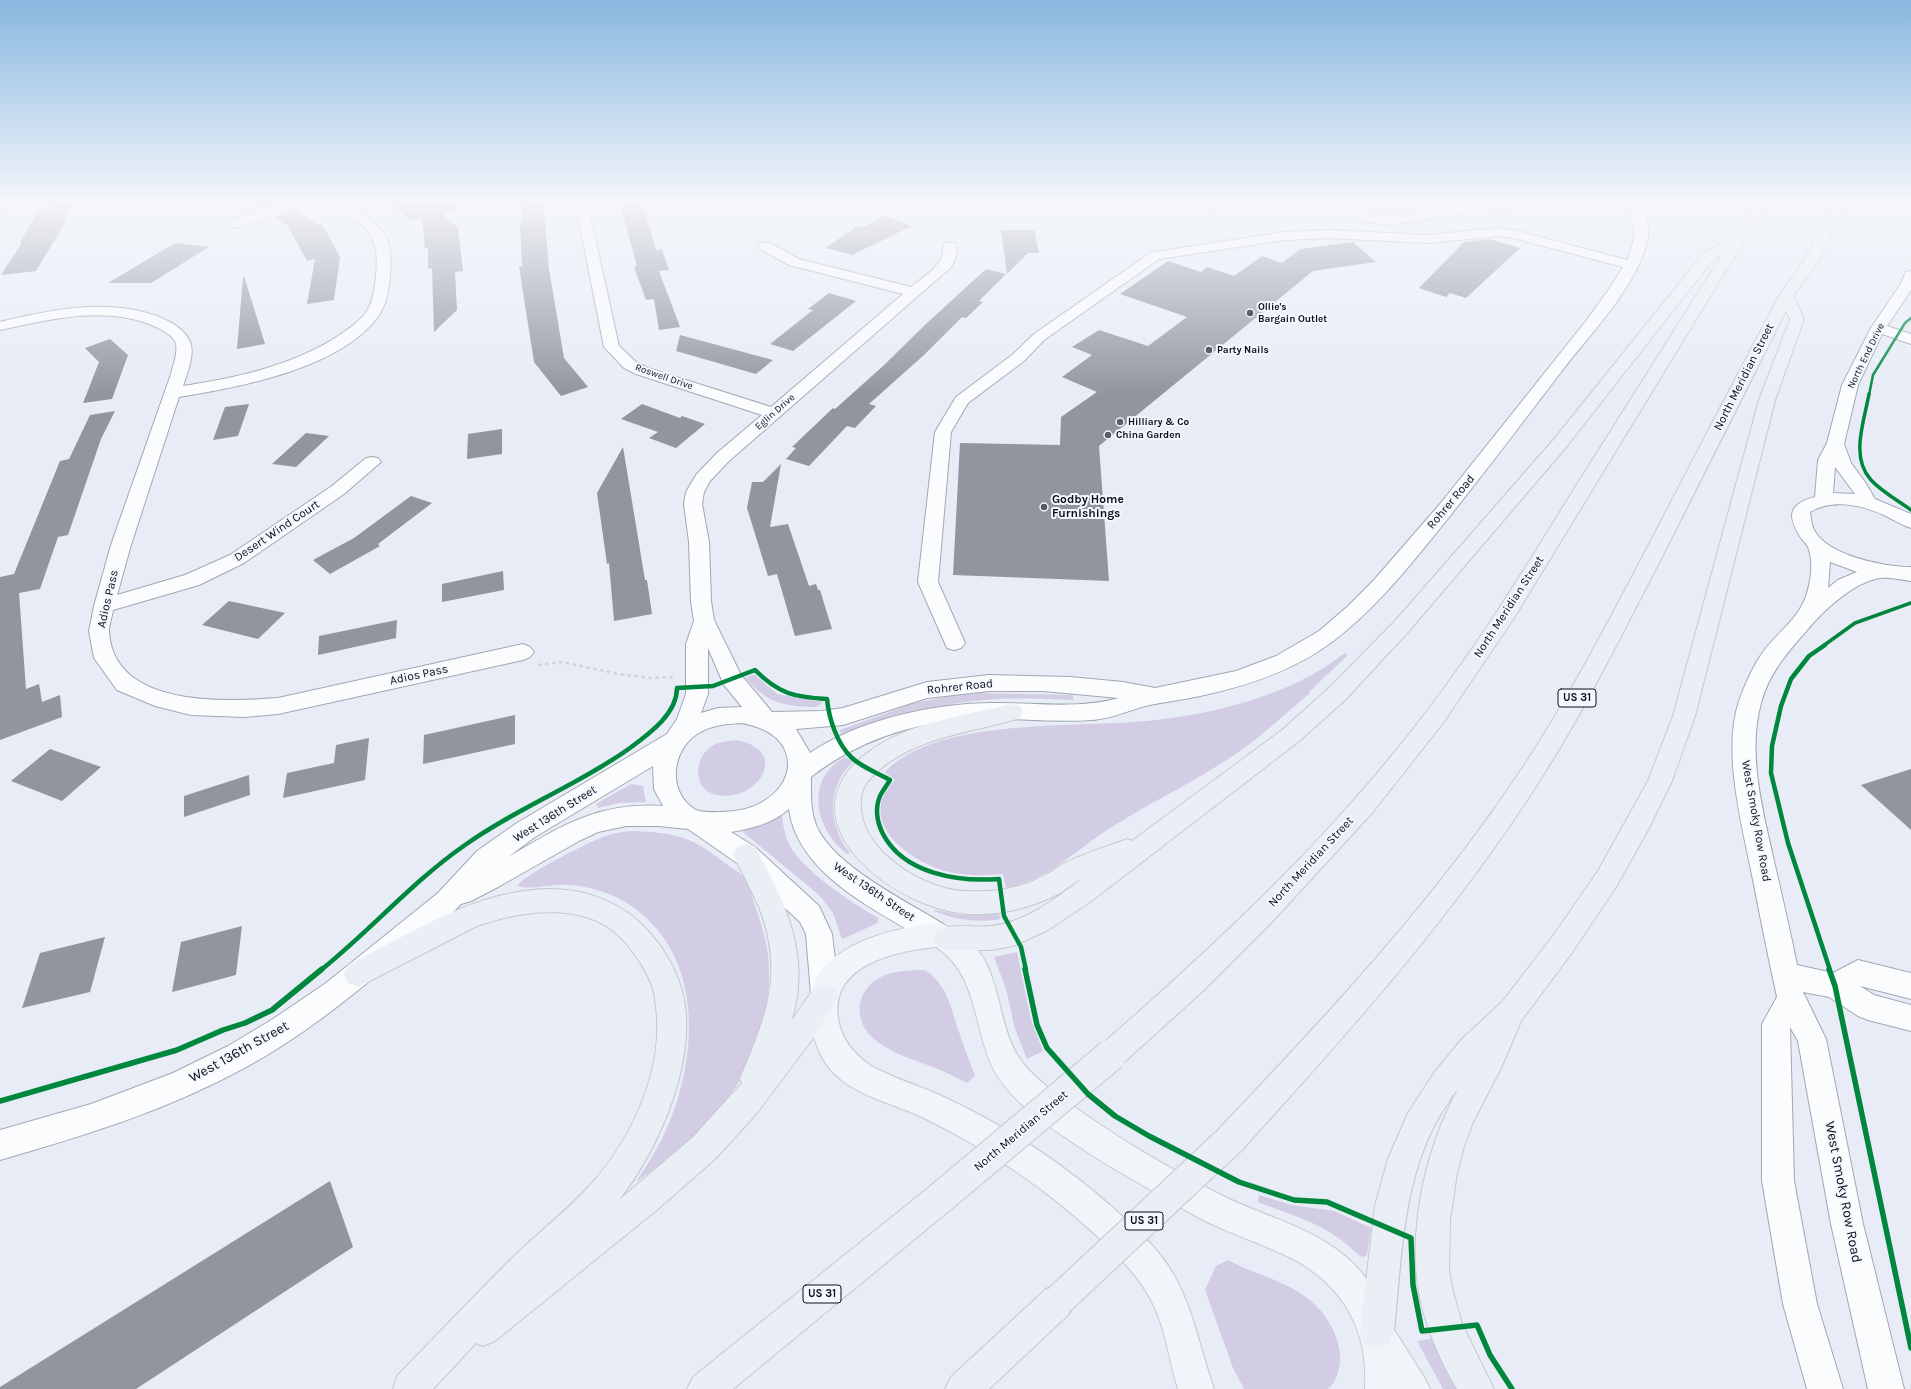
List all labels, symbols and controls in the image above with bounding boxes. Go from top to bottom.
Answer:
place label: Ollie's Bargain Outlet [1258,301,1327,324]
marker: Ollie's Bargain Outlet [1245,308,1255,318]
street label: North Meridian Street [1711,321,1777,433]
street label: North End Drive [1845,321,1887,391]
place label: Party Nails [1217,344,1269,356]
marker: Party Nails [1204,345,1214,355]
street label: Roswell Drive [633,361,695,393]
street label: Eglin Drive [753,391,797,433]
place label: Hilliary & Co [1128,416,1189,428]
marker: Hilliary & Co [1115,417,1125,427]
place label: China Garden [1116,429,1181,441]
marker: China Garden [1103,430,1113,440]
street label: Rohrer Road [1424,472,1478,532]
place label: Godby Home Furnishings [1052,493,1124,521]
street label: Desert Wind Court [232,497,322,565]
marker: Godby Home Furnishings [1039,502,1049,512]
street label: North Meridian Street [1471,553,1547,661]
street label: Adios Pass [94,569,122,629]
street label: Adios Pass [389,662,449,688]
street label: Rohrer Road [926,676,994,698]
road number: US 31 [1558,689,1596,707]
street label: West Smoky Row Road [1738,759,1774,883]
street label: West 136th Street [511,783,599,845]
street label: North Meridian Street [1265,814,1357,910]
street label: West 136th Street [830,859,918,925]
street label: West 136th Street [186,1018,292,1086]
street label: North Meridian Street [971,1087,1071,1175]
street label: West Smoky Row Road [1821,1120,1865,1264]
road number: US 31 [1125,1212,1163,1230]
road number: US 31 [803,1285,841,1303]

